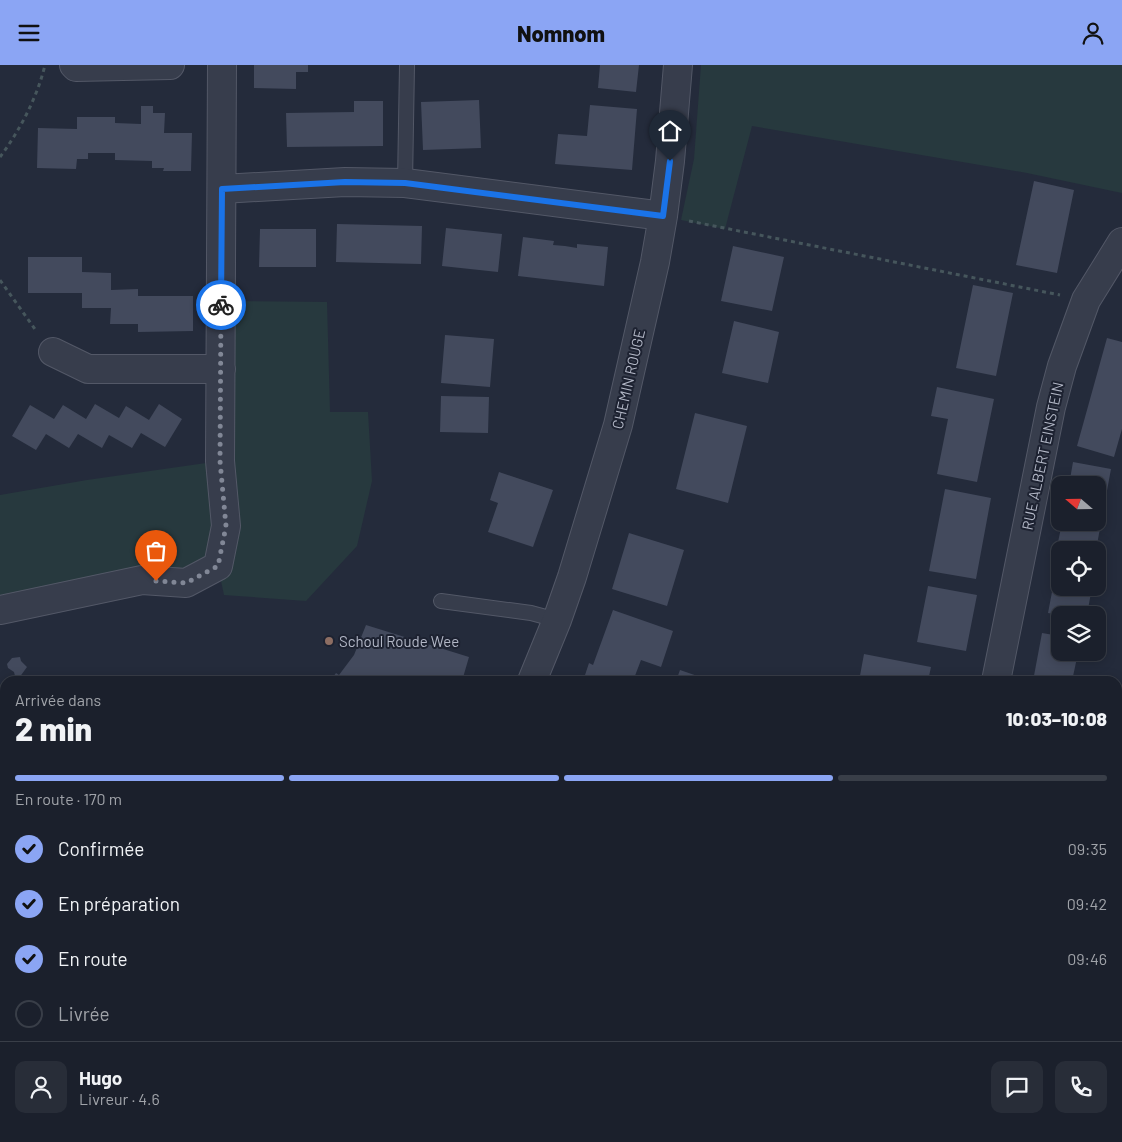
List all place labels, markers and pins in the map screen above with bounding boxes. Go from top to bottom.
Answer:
pin [649,110,691,161]
pin [135,530,177,581]
place label: Schoul Roude Wee [339,632,459,650]
marker: Schoul Roude Wee [323,635,335,647]

